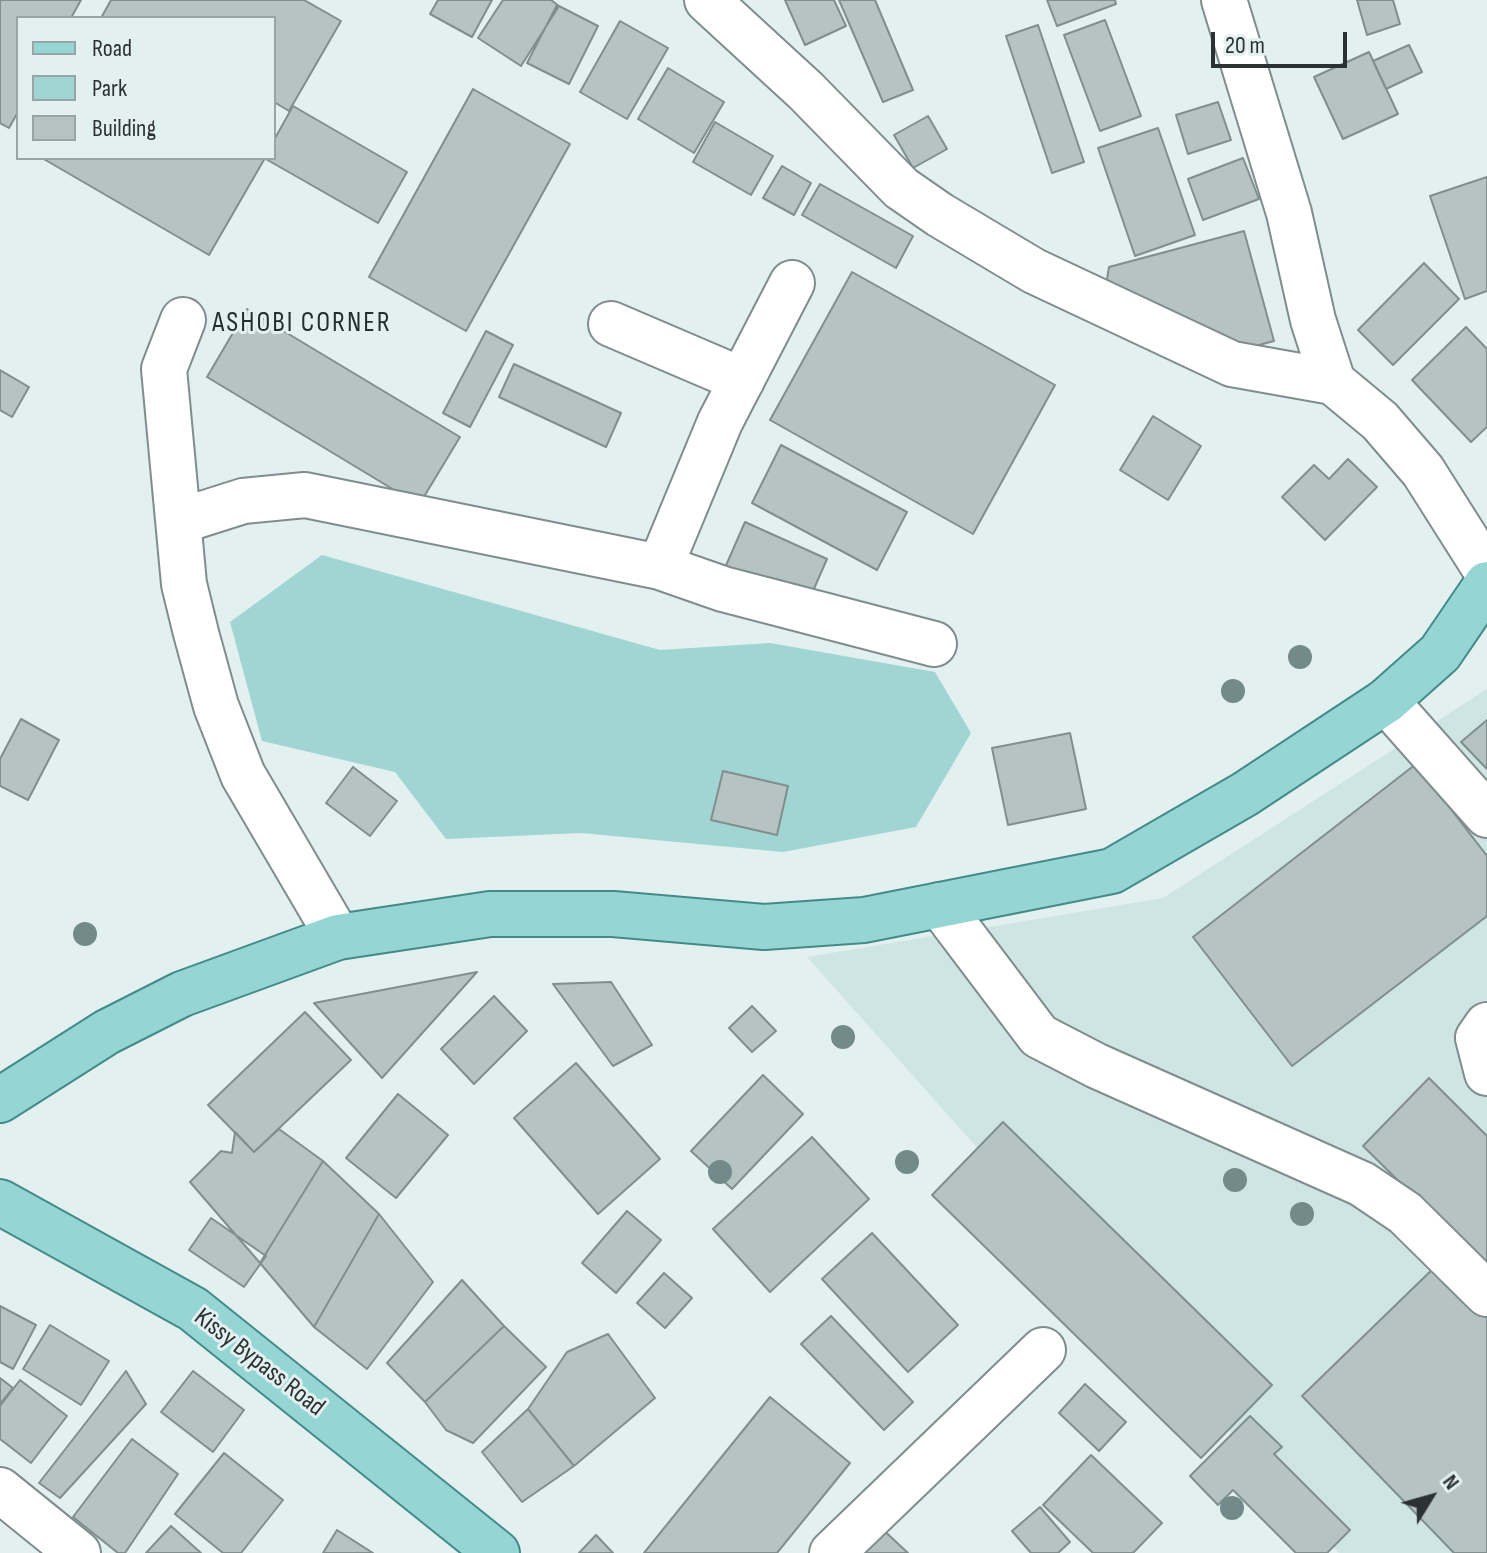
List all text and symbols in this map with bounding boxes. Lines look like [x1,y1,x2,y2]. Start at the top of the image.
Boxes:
legend [16,16,276,160]
scale bar [1215,16,1351,66]
text: 20 m [1225,31,1265,60]
text: Road [92,34,132,63]
text: Park [92,74,127,103]
text: Building [92,114,156,143]
district label: ASHOBI CORNER [212,307,392,341]
street label: Kissy Bypass Road [187,1302,331,1424]
north arrow [1391,1457,1471,1537]
text: N [1436,1469,1465,1495]

